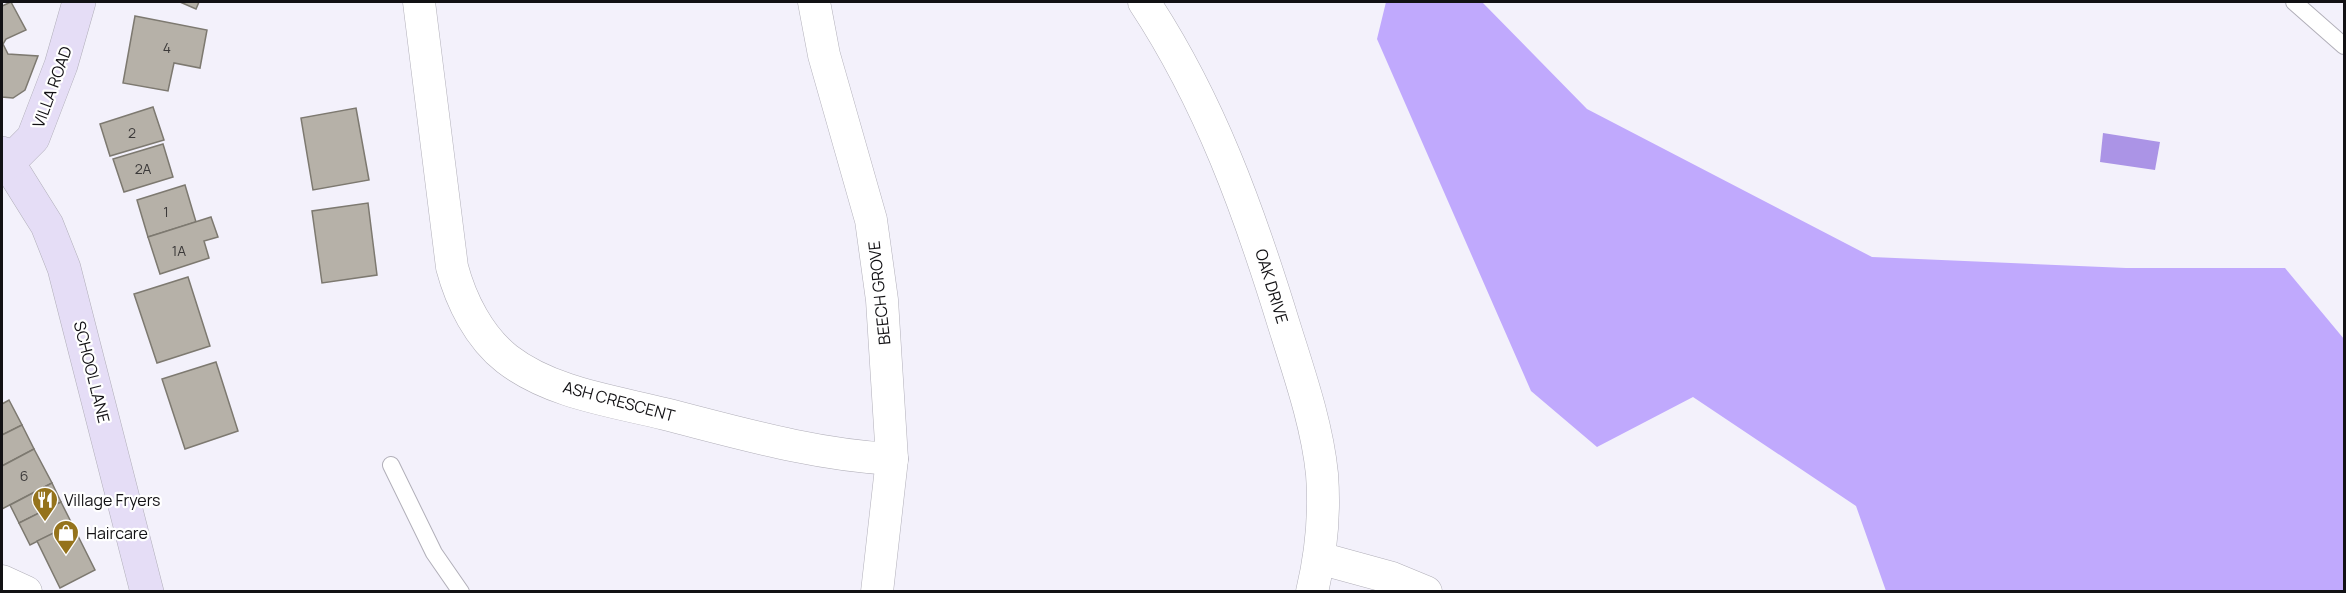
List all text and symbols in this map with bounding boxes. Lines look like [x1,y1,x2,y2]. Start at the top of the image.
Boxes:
house number: 4 [163,38,171,57]
street label: VILLA ROAD [27,43,77,131]
house number: 2 [128,123,136,142]
house number: 2A [135,159,151,178]
house number: 1 [163,202,169,221]
street label: BEECH GROVE [863,240,895,346]
house number: 1A [172,241,186,260]
street label: OAK DRIVE [1250,246,1294,326]
street label: SCHOOL LANE [69,319,115,425]
street label: ASH CRESCENT [561,375,678,427]
house number: 6 [20,466,28,485]
restaurant icon: Village Fryers [30,485,60,523]
place label: Village Fryers [64,489,161,511]
shop icon: Haircare [51,518,81,556]
place label: Haircare [86,522,148,544]

